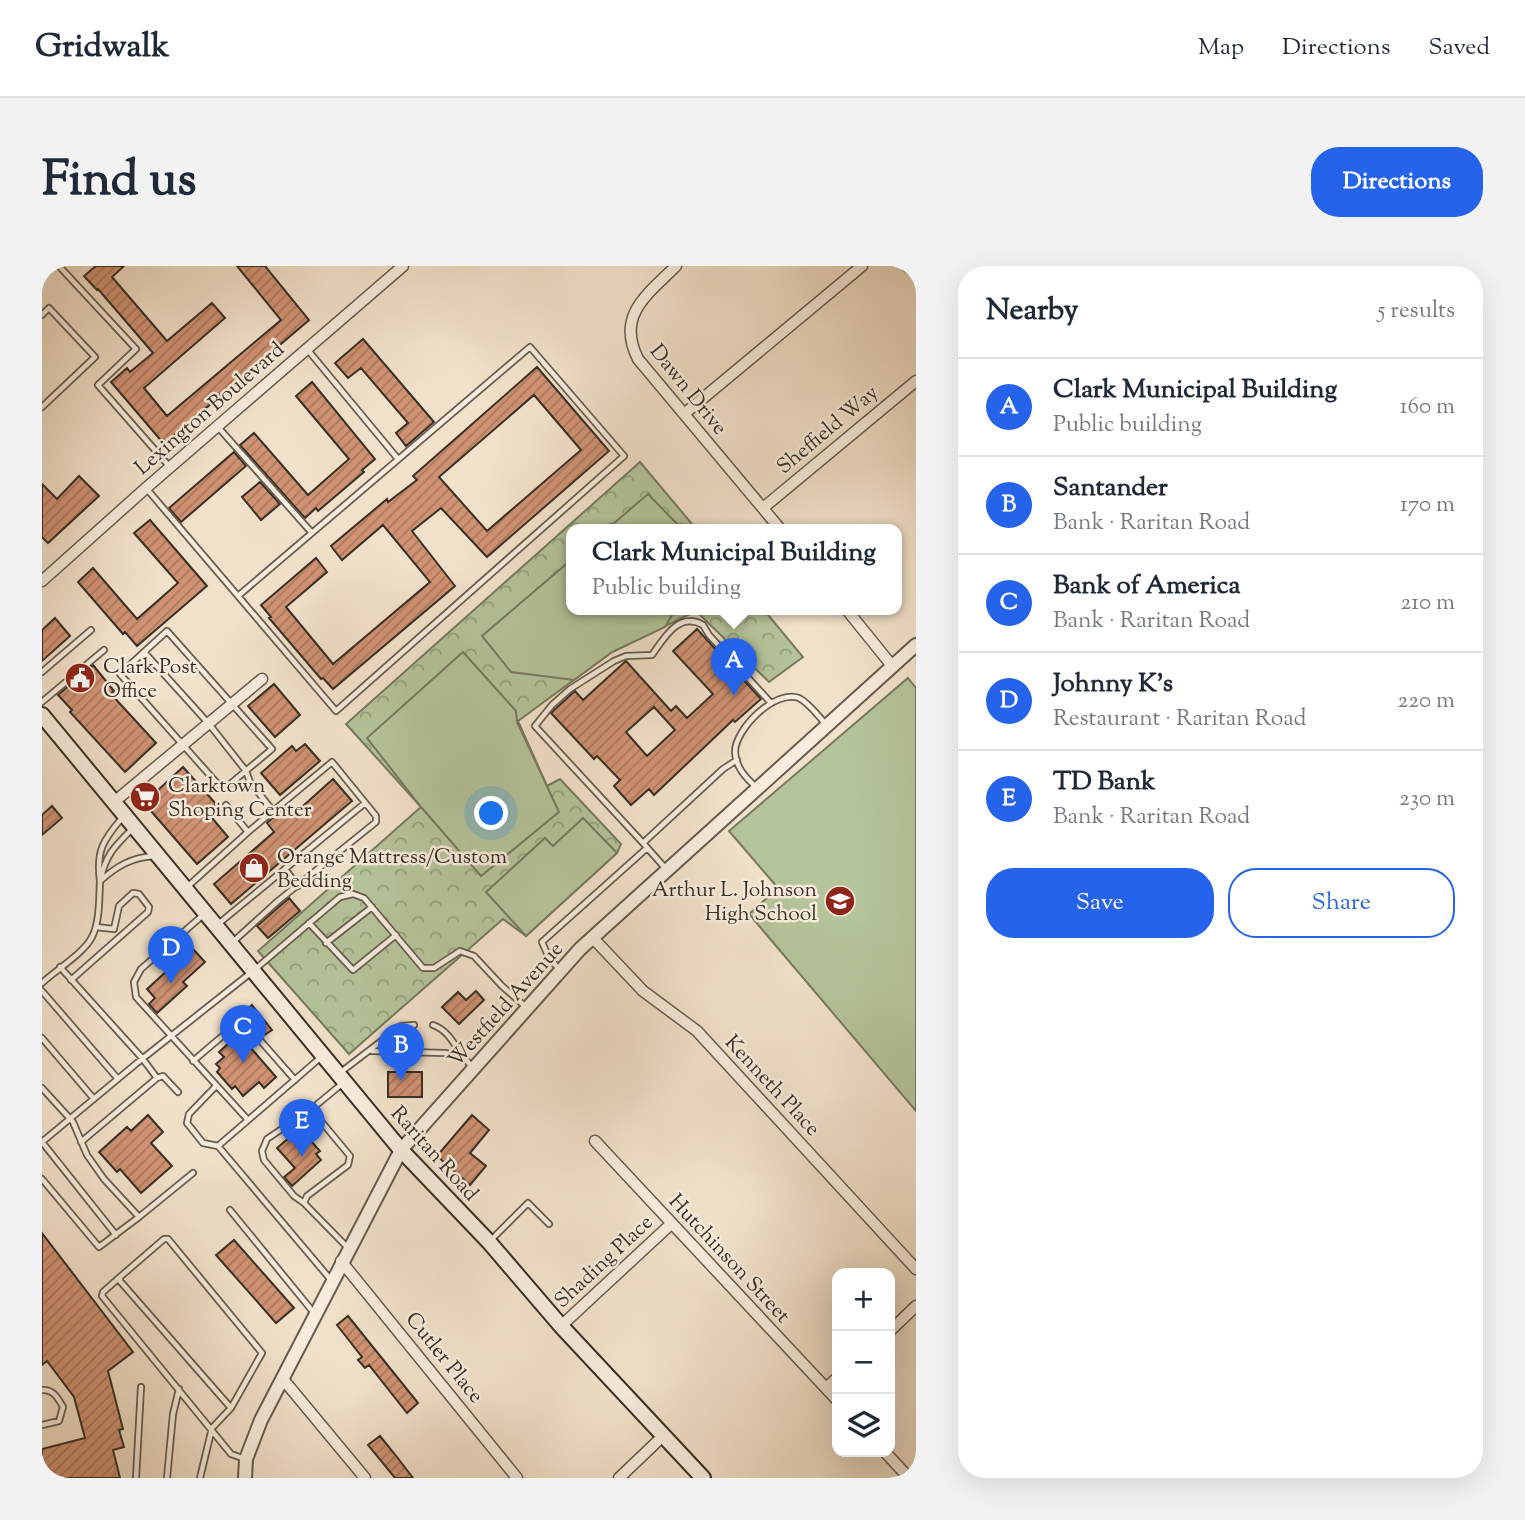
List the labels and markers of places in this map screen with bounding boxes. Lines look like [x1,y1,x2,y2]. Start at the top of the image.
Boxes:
pin: A [711,638,757,696]
place label: Clark Post Office [103,653,197,707]
public building icon: Clark Post Office [63,661,97,695]
place label: Clarktown Shoping Center [168,772,312,826]
supermarket icon: Clarktown Shoping Center [128,780,162,814]
place label: Orange Mattress/Custom Bedding [277,843,507,897]
shop icon: Orange Mattress/Custom Bedding [237,851,271,885]
place label: Arthur L. Johnson High School [652,876,817,930]
school or university icon: Arthur L. Johnson High School [823,884,857,918]
pin: D [148,926,194,984]
pin: C [220,1005,266,1063]
pin: B [378,1023,424,1081]
pin: E [279,1099,325,1157]

